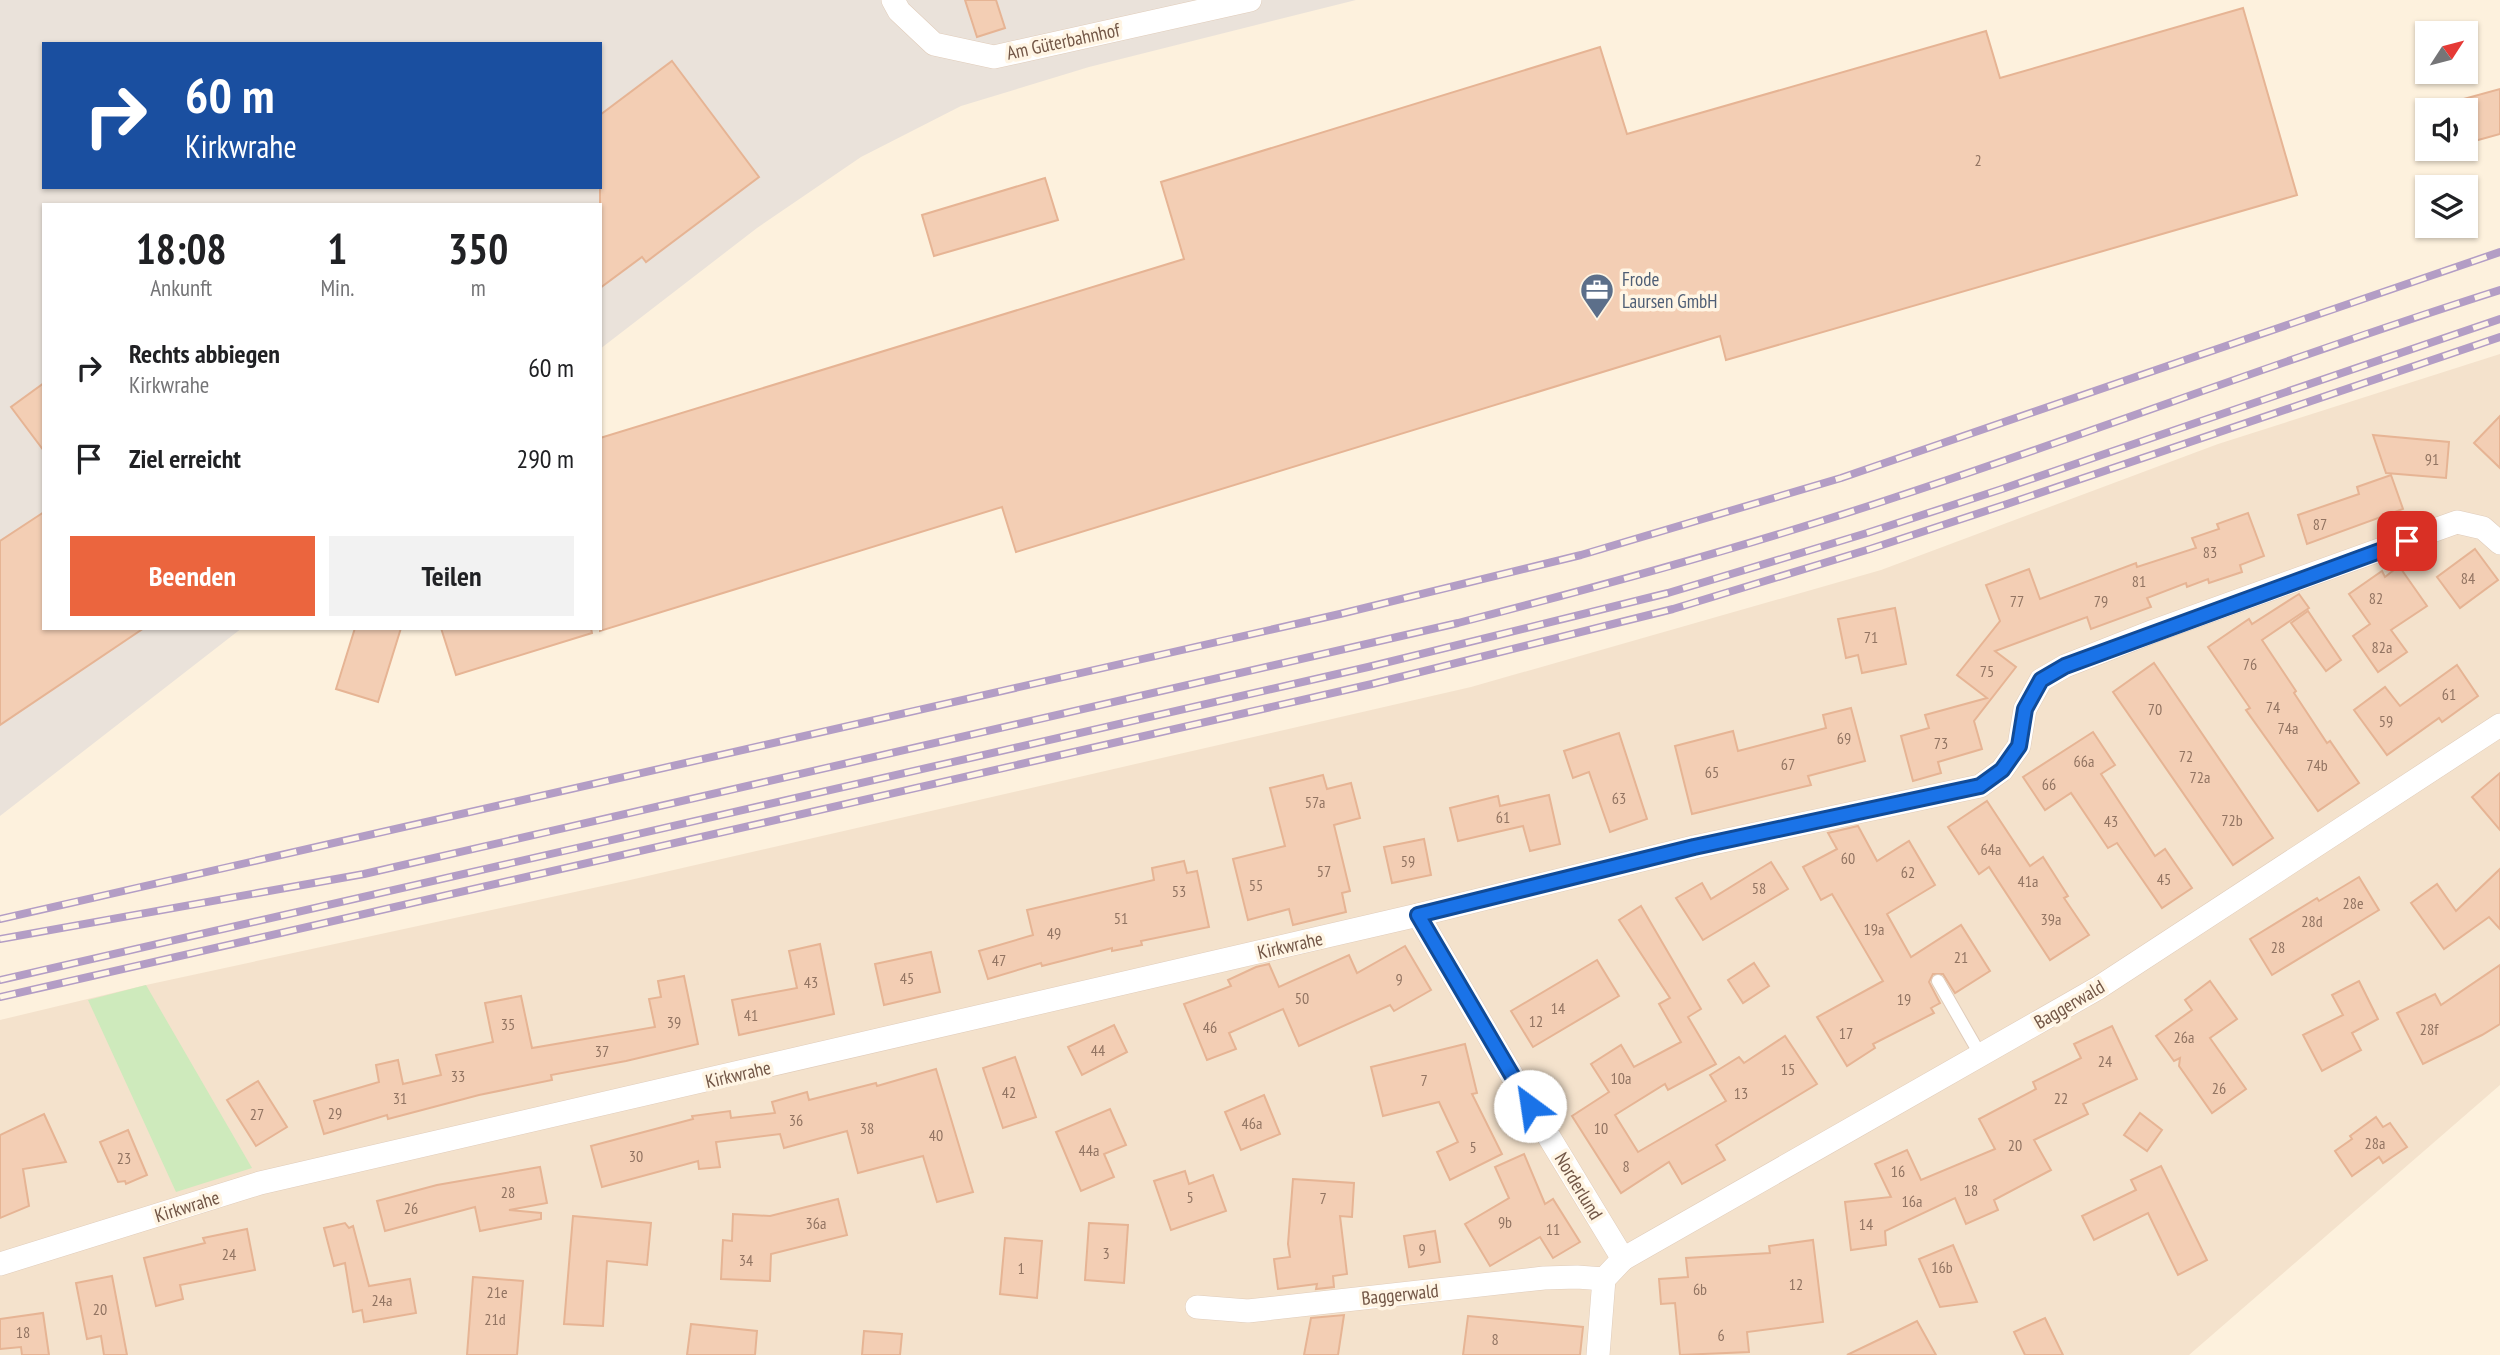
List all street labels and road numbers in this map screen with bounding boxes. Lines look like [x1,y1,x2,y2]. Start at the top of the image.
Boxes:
street label: Am Güterbahnhof [1004,17,1123,65]
street label: Kirkwrahe [1255,926,1325,964]
street label: Baggerwald [2029,974,2109,1034]
street label: Kirkwrahe [703,1055,773,1093]
street label: Norderlund [1550,1148,1608,1224]
street label: Kirkwrahe [152,1185,222,1227]
street label: Baggerwald [1360,1278,1440,1310]

